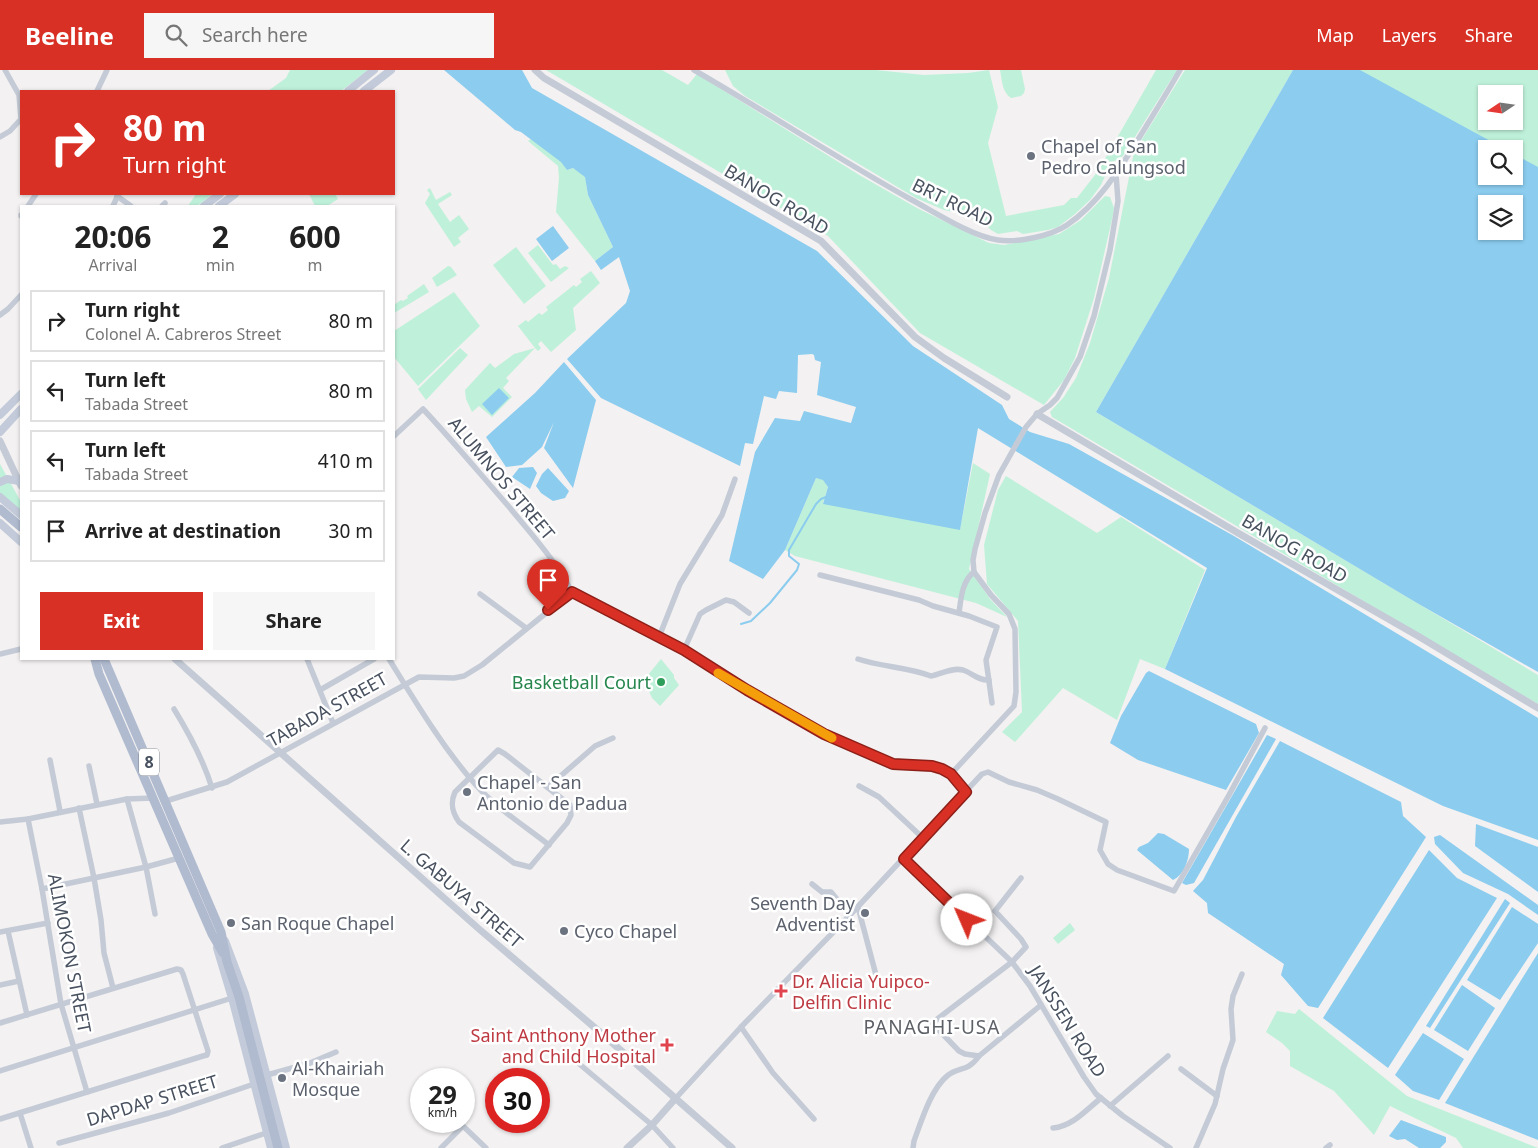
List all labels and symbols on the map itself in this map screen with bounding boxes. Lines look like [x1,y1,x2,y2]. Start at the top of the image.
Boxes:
north arrow [1478,85,1522,130]
place label: Chapel of San Pedro Calungsod [1041,134,1186,179]
marker: Chapel of San Pedro Calungsod [1025,150,1037,162]
street label: BANOG ROAD [720,158,834,240]
street label: BRT ROAD [909,172,997,232]
street label: ALUMNOS STREET [443,411,561,545]
street label: BANOG ROAD [1238,508,1352,588]
pin [527,559,569,610]
street label: TABADA STREET [263,666,391,752]
place label: Basketball Court [512,670,652,694]
marker: Basketball Court [655,676,667,688]
road number: 8 [139,749,159,776]
place label: Chapel - San Antonio de Padua [477,770,628,815]
marker: Chapel - San Antonio de Padua [461,786,473,798]
street label: L. GABUYA STREET [396,833,528,953]
street label: ALIMOKON STREET [43,871,97,1035]
place label: Seventh Day Adventist [750,891,856,936]
position arrow [940,893,992,945]
marker: Seventh Day Adventist [859,907,871,919]
place label: San Roque Chapel [241,911,394,935]
marker: San Roque Chapel [225,917,237,929]
place label: Cyco Chapel [574,919,677,943]
marker: Cyco Chapel [558,925,570,937]
street label: JANSSEN ROAD [1023,959,1112,1082]
place label: Dr. Alicia Yuipco- Delfin Clinic [792,969,930,1014]
marker: Dr. Alicia Yuipco- Delfin Clinic [774,984,788,998]
district label: PANAGHI-USA [864,1014,1000,1040]
place label: Saint Anthony Mother and Child Hospital [471,1023,657,1068]
marker: Saint Anthony Mother and Child Hospital [660,1038,674,1052]
place label: Al-Khairiah Mosque [292,1056,384,1101]
speed limit sign: 30 [485,1068,550,1133]
street label: DAPDAP STREET [83,1069,221,1131]
marker: Al-Khairiah Mosque [276,1072,288,1084]

